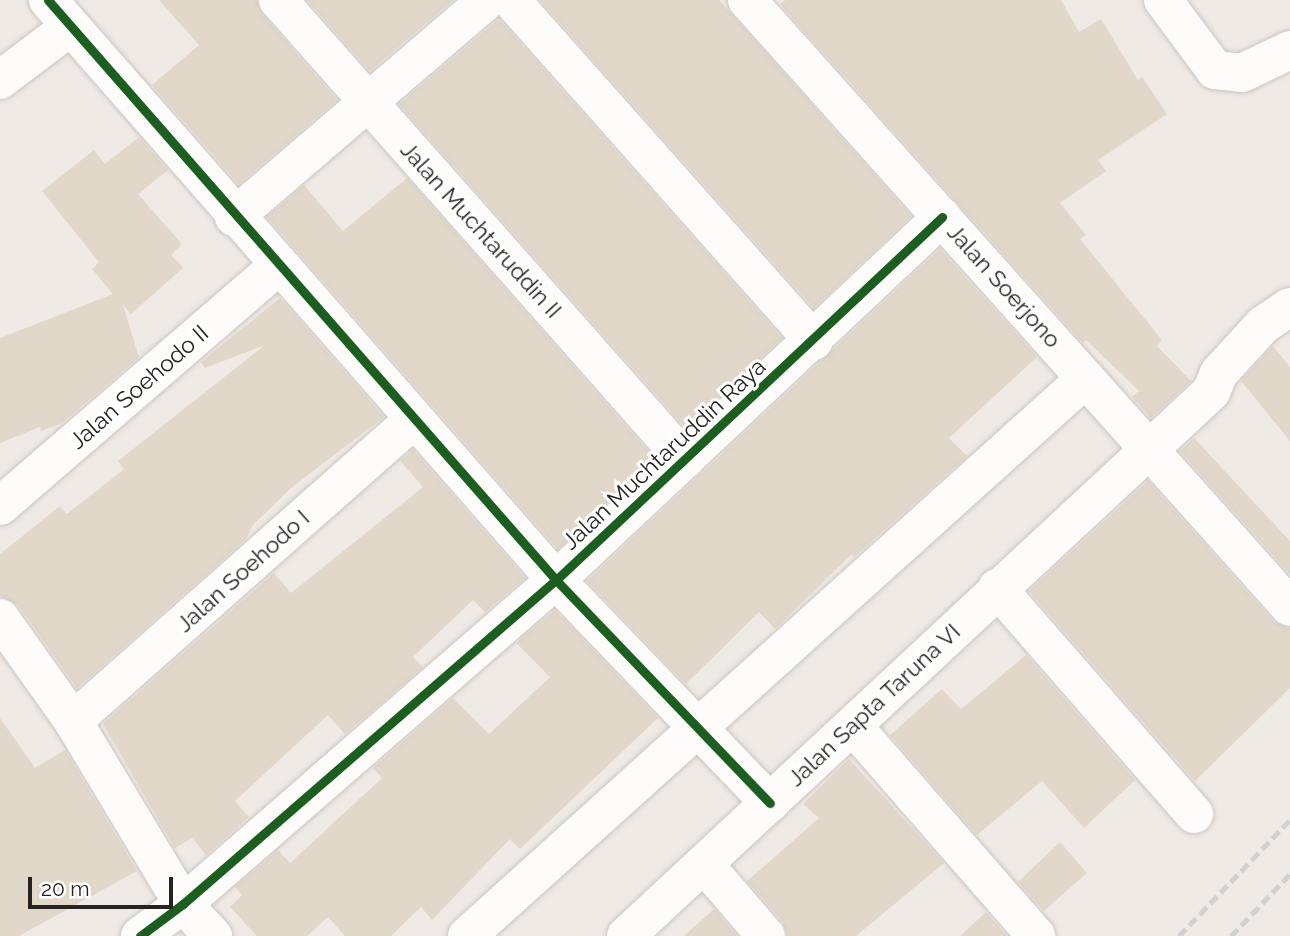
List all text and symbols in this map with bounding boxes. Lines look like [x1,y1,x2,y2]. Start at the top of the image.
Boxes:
street label: Jalan Muchtaruddin II [395,136,567,324]
street label: Jalan Soerjono [941,219,1067,353]
street label: Jalan Soehodo II [64,319,214,455]
street label: Jalan Muchtaruddin Raya [557,353,771,555]
street label: Jalan Soehodo I [171,504,315,638]
street label: Jalan Sapta Taruna VI [782,617,966,793]
scale bar [32,862,177,906]
text: 20 m [41,876,89,901]

